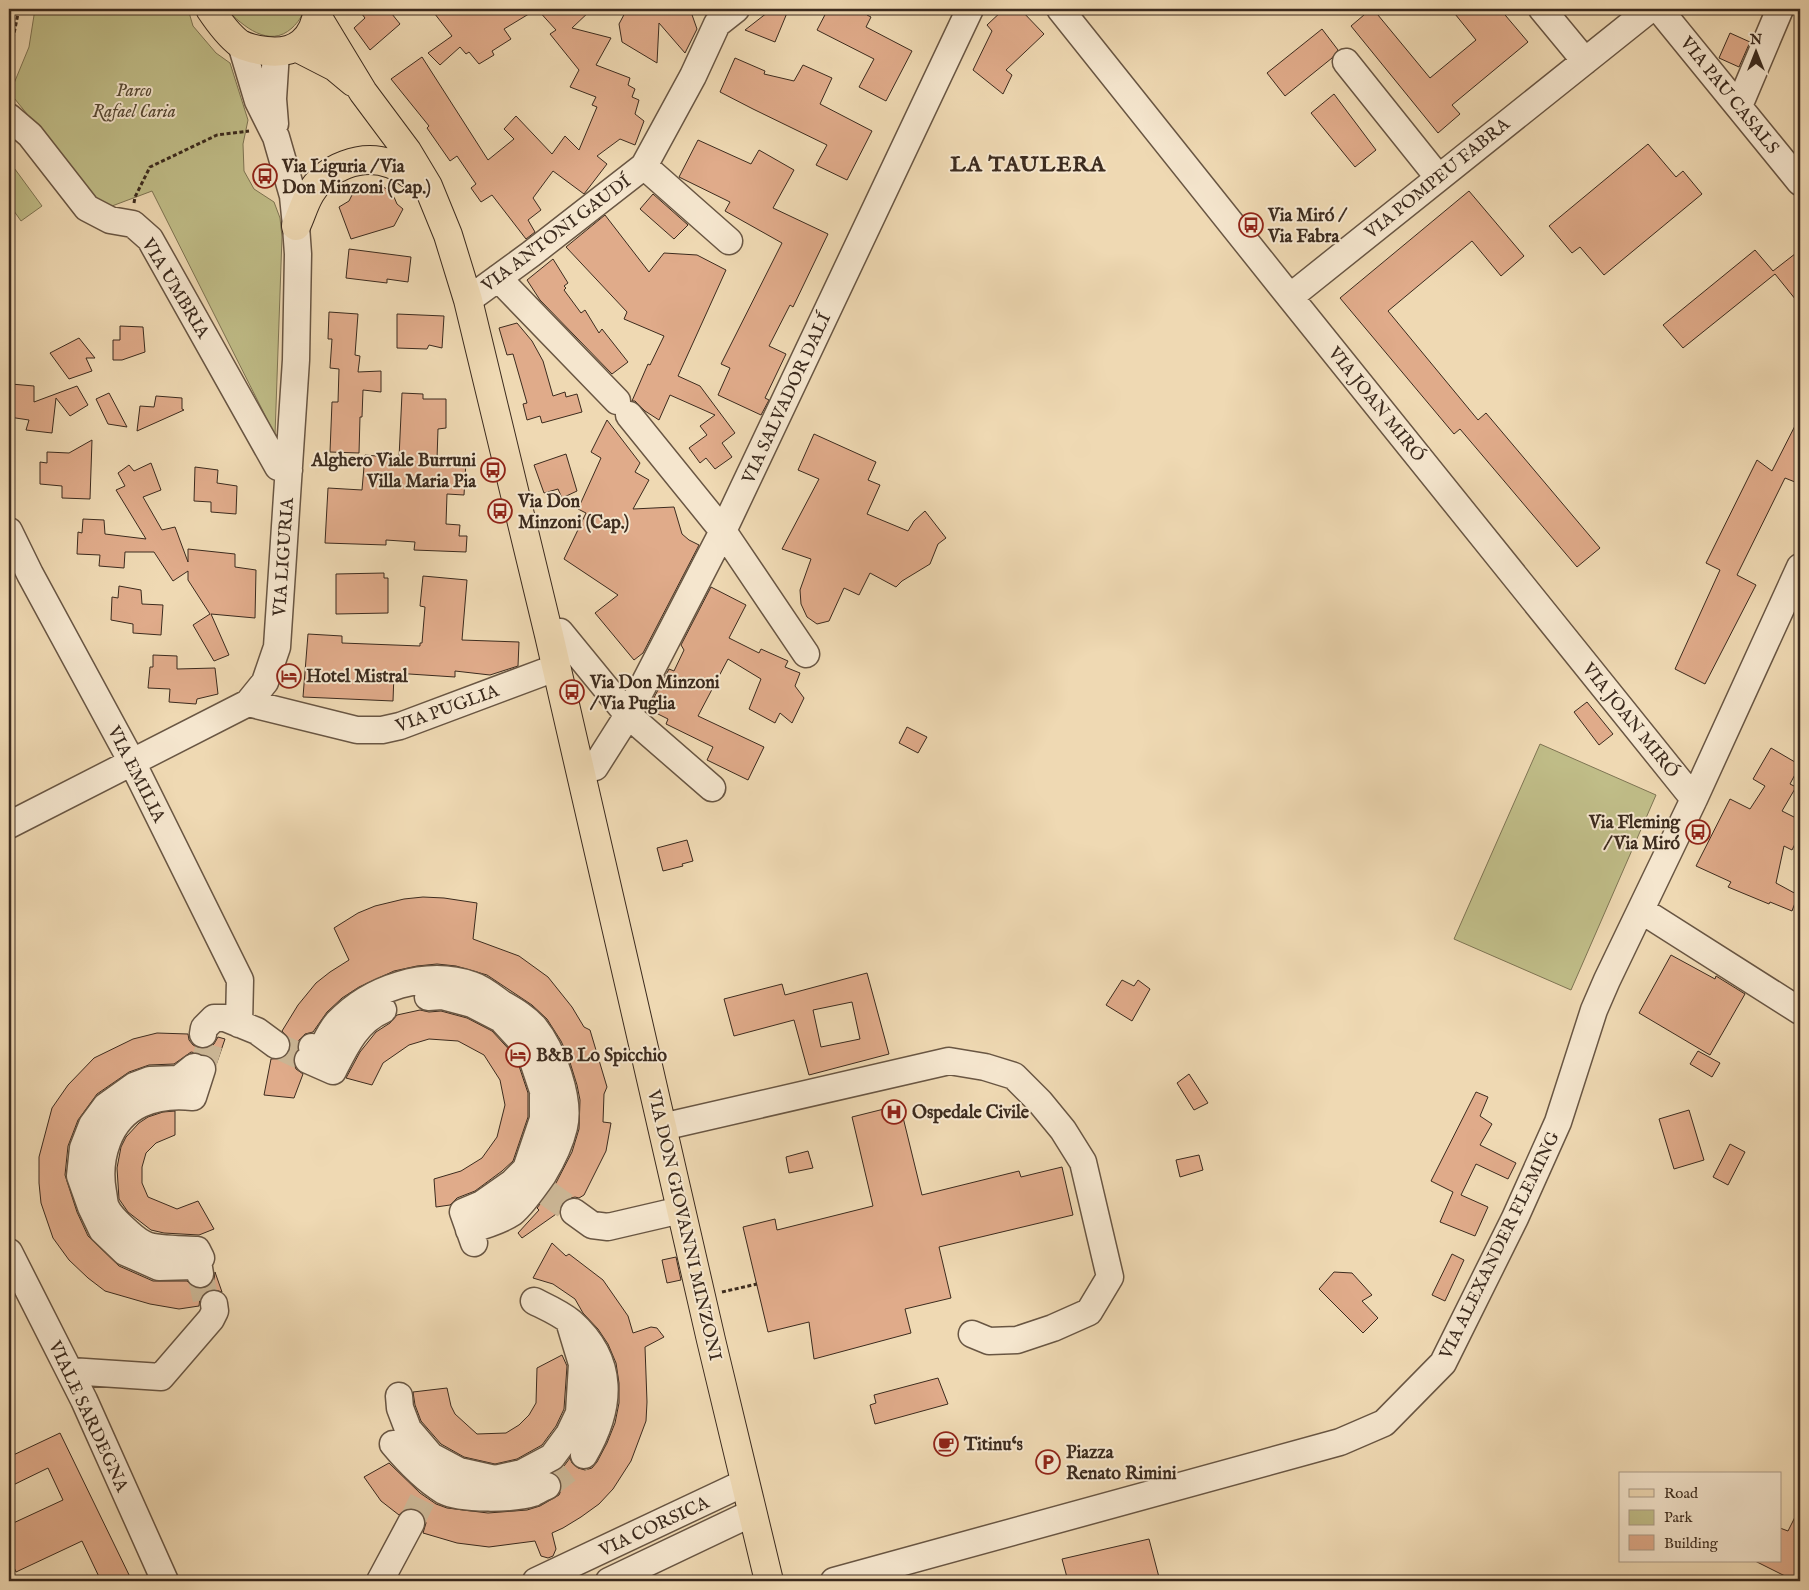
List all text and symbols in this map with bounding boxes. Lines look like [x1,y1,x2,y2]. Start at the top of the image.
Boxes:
north arrow [1732,28,1782,78]
text: N [1749,31,1762,49]
street label: VIA PAU CASALS [1674,32,1783,159]
park label: Parco Rafael Caria [92,80,176,124]
street label: VIA POMPEU FABRA [1360,113,1516,245]
district label: LA TAULERA [950,151,1106,179]
place label: Via Liguria / Via Don Minzoni (Cap.) [281,156,431,200]
bus stop icon: Via Liguria / Via Don Minzoni (Cap.) [252,163,278,189]
street label: VIA ANTONI GAUDÍ [476,168,637,299]
place label: Via Miró / Via Fabra [1267,205,1348,249]
bus stop icon: Via Miró / Via Fabra [1238,212,1264,238]
street label: VIA UMBRIA [135,234,214,344]
street label: VIA SALVADOR DALÍ [735,308,838,489]
street label: VIA JOAN MIRÓ [1322,341,1431,467]
place label: Alghero Viale Burruni Villa Maria Pia [311,450,477,494]
bus stop icon: Alghero Viale Burruni Villa Maria Pia [480,457,506,483]
place label: Via Don Minzoni (Cap.) [517,491,629,535]
street label: VIA LIGURIA [269,496,300,618]
bus stop icon: Via Don Minzoni (Cap.) [487,498,513,524]
street label: VIA JOAN MIRÓ [1576,657,1685,783]
hotel icon: Hotel Mistral [276,663,302,689]
place label: Hotel Mistral [306,666,409,689]
place label: Via Don Minzoni / Via Puglia [589,672,720,716]
bus stop icon: Via Don Minzoni / Via Puglia [559,679,585,705]
street label: VIA PUGLIA [392,680,503,739]
street label: VIA EMILIA [101,722,170,828]
place label: Via Fleming / Via Miró [1588,812,1681,856]
bus stop icon: Via Fleming / Via Miró [1685,819,1711,845]
hotel icon: B&B Lo Spicchio [505,1042,531,1068]
place label: B&B Lo Spicchio [536,1045,667,1068]
street label: VIA DON GIOVANNI MINZONI [641,1087,726,1363]
hospital icon: Ospedale Civile [881,1099,907,1125]
place label: Ospedale Civile [912,1102,1030,1125]
street label: VIA ALEXANDER FLEMING [1435,1127,1566,1364]
street label: VIALE SARDEGNA [42,1336,133,1497]
cafe icon: Titinu‘s [933,1431,959,1457]
place label: Titinu‘s [963,1434,1024,1457]
place label: Piazza Renato Rimini [1066,1442,1177,1486]
parking icon: Piazza Renato Rimini [1035,1449,1061,1475]
legend [1619,1472,1782,1562]
text: Road [1664,1484,1699,1503]
street label: VIA CORSICA [595,1492,714,1563]
text: Park [1664,1508,1694,1527]
text: Building [1664,1534,1719,1553]

